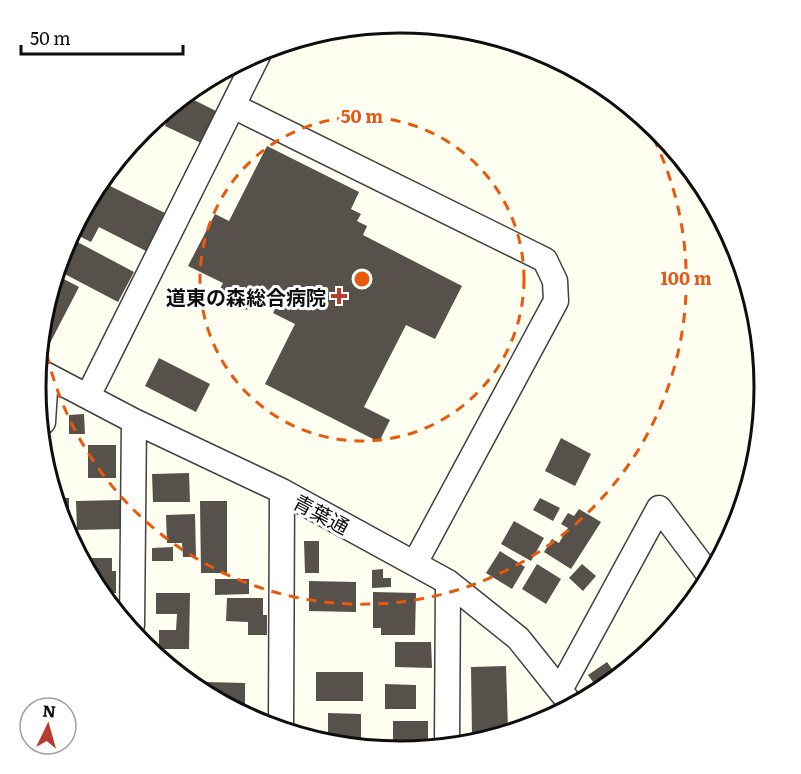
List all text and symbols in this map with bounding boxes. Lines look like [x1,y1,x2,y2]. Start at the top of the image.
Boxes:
scale bar [21,18,183,56]
text: 50 m [30,24,71,51]
text: 50 m [341,102,383,129]
text: 100 m [660,264,712,291]
centre of rings [352,269,372,289]
place label: 道東の森総合病院 [166,281,326,311]
marker: 道東の森総合病院 [330,287,348,305]
street label: 青葉通 [288,486,356,540]
north arrow [18,696,78,756]
text: N [42,698,57,723]

